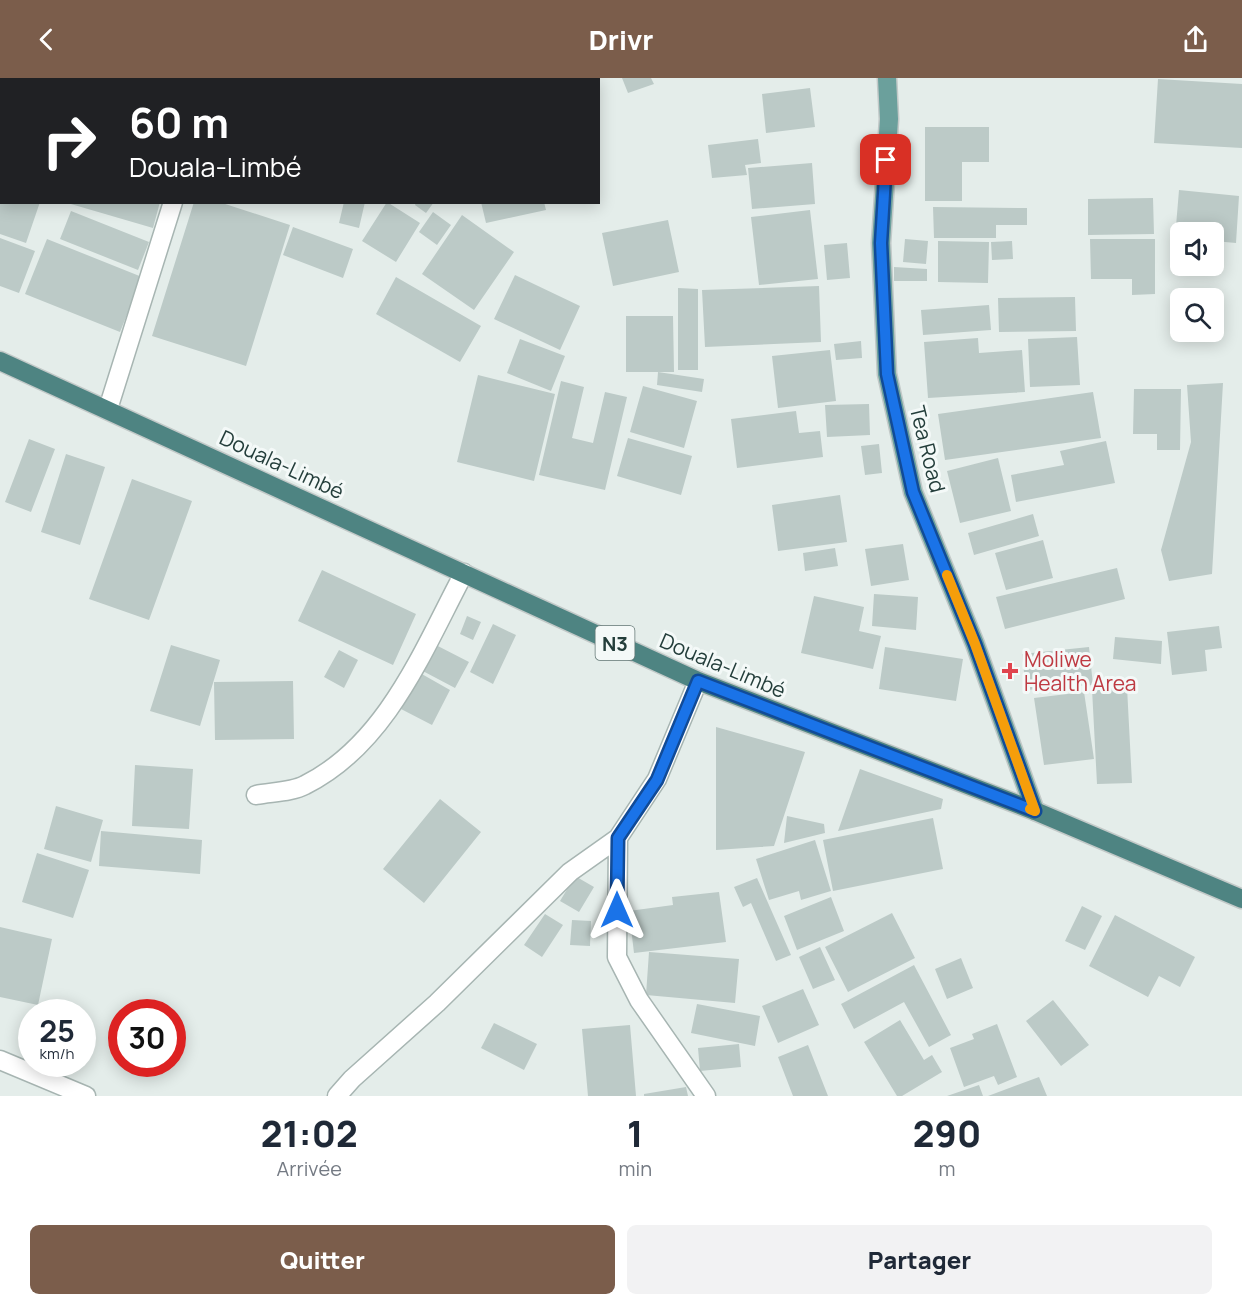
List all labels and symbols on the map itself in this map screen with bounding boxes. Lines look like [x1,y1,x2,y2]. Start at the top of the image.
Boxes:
pin [860,134,911,185]
street label: Tea Road [904,403,952,495]
street label: Douala-Limbé [215,423,349,505]
road number: N3 [596,626,634,660]
street label: Douala-Limbé [656,626,790,704]
place label: Moliwe Health Area [1024,645,1137,697]
marker: Moliwe Health Area [1001,662,1019,680]
position arrow [585,878,649,942]
speed limit sign: 30 [108,999,186,1077]

